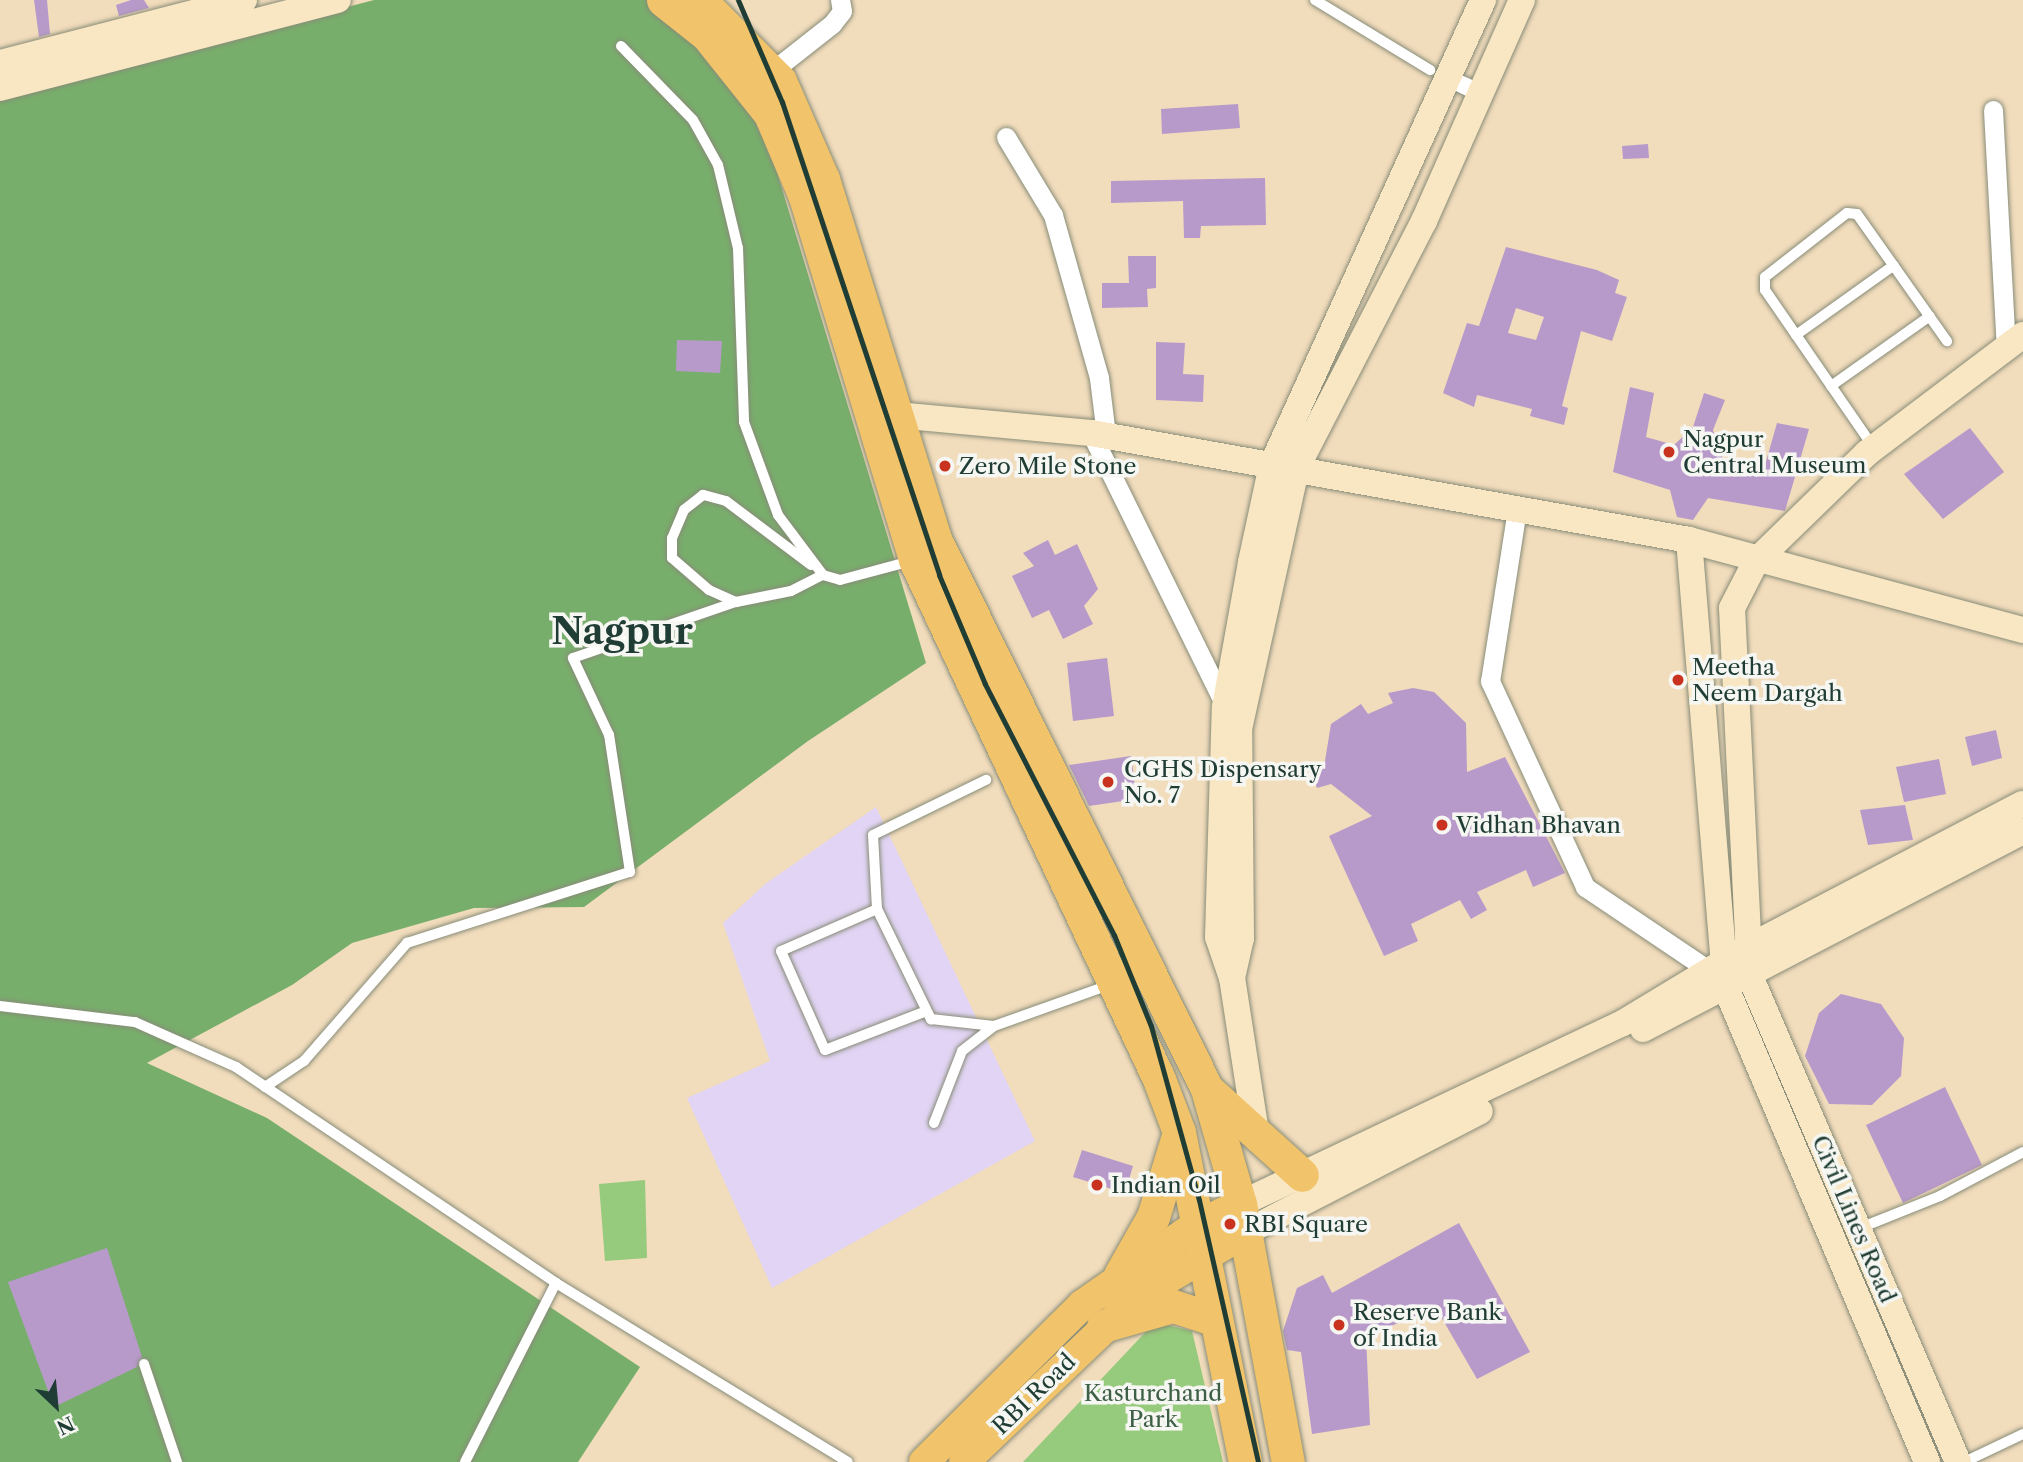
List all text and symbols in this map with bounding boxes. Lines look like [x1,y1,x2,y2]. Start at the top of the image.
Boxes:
place label: Nagpur Central Museum [1683,425,1866,479]
marker: Nagpur Central Museum [1661,444,1677,460]
place label: Zero Mile Stone [959,452,1136,480]
marker: Zero Mile Stone [937,458,953,474]
district label: Nagpur [551,609,693,653]
place label: Meetha Neem Dargah [1692,653,1843,707]
marker: Meetha Neem Dargah [1670,672,1686,688]
place label: CGHS Dispensary No. 7 [1124,755,1322,809]
marker: CGHS Dispensary No. 7 [1098,772,1118,792]
place label: Vidhan Bhavan [1456,811,1621,839]
marker: Vidhan Bhavan [1434,817,1450,833]
street label: Civil Lines Road [1806,1131,1902,1307]
place label: Indian Oil [1111,1171,1221,1199]
marker: Indian Oil [1089,1177,1105,1193]
place label: RBI Square [1244,1210,1368,1238]
marker: RBI Square [1222,1216,1238,1232]
place label: Reserve Bank of India [1353,1298,1502,1352]
marker: Reserve Bank of India [1331,1317,1347,1333]
street label: RBI Road [987,1348,1081,1440]
north arrow [21,1371,91,1441]
park label: Kasturchand Park [1084,1379,1222,1433]
text: N [53,1411,78,1439]

